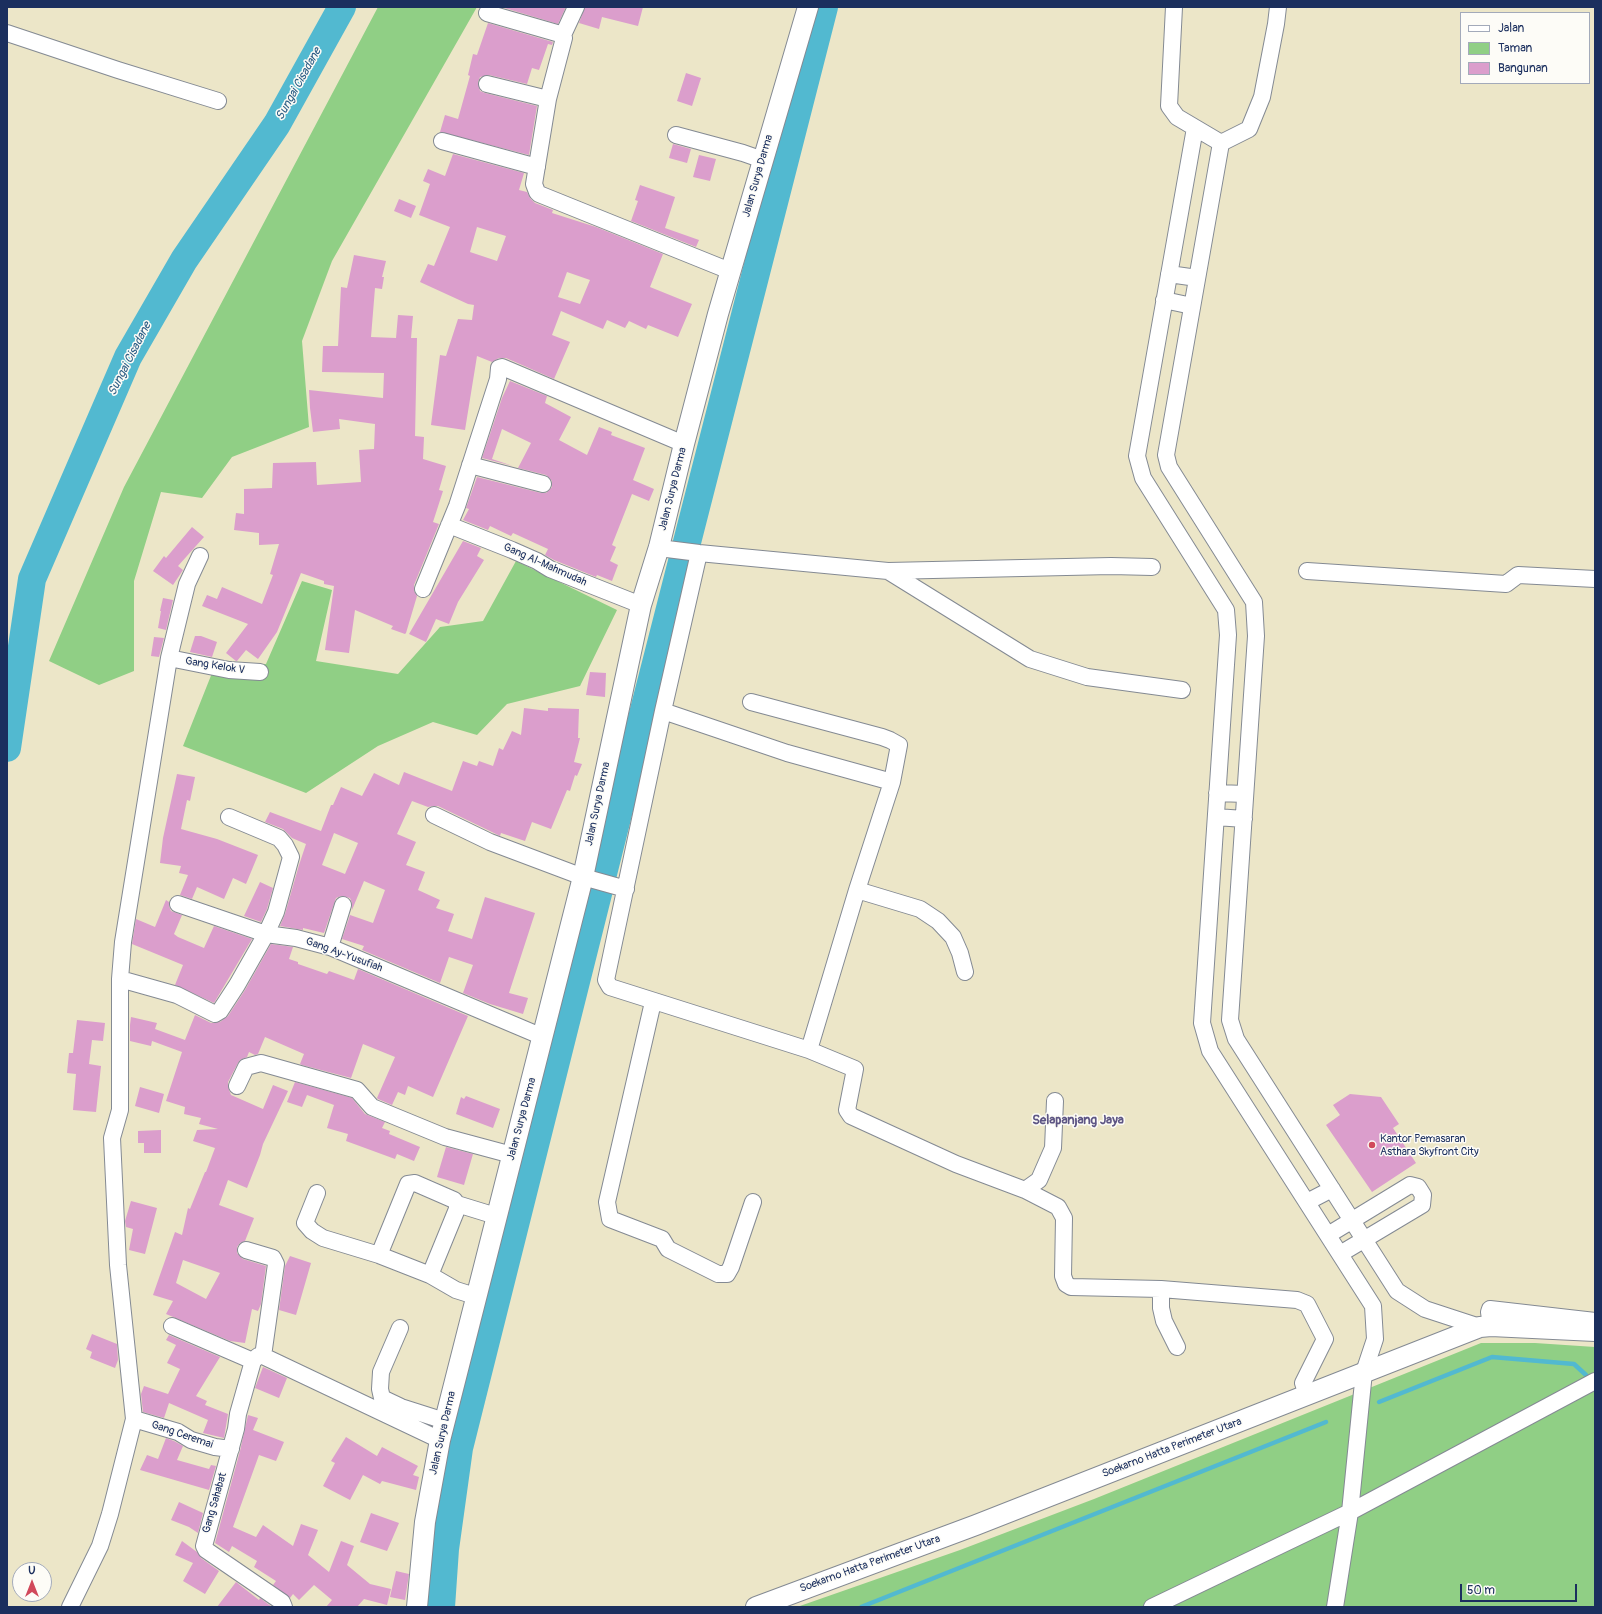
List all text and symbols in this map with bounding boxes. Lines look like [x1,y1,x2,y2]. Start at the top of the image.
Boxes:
legend [1460,12,1590,84]
text: Jalan [1498,21,1524,36]
text: Taman [1498,41,1532,56]
water label: Sungai Cisadane [273,45,325,123]
text: Bangunan [1498,61,1548,76]
street label: Jalan Surya Darma [740,133,776,219]
water label: Sungai Cisadane [105,320,155,398]
street label: Jalan Surya Darma [656,446,690,532]
street label: Gang Al-Mahmudah [501,541,589,589]
street label: Gang Kelok V [184,655,246,677]
street label: Jalan Surya Darma [583,761,613,847]
street label: Gang Ay-Yusufiah [304,935,384,975]
street label: Jalan Surya Darma [505,1076,539,1162]
district label: Selapanjang Jaya [1032,1113,1124,1129]
place label: Kantor Pemasaran Asthara Skyfront City [1380,1132,1479,1158]
marker: Kantor Pemasaran Asthara Skyfront City [1367,1140,1377,1150]
street label: Jalan Surya Darma [427,1390,459,1476]
street label: Soekarno Hatta Perimeter Utara [1100,1415,1244,1481]
street label: Gang Ceremai [149,1418,215,1452]
street label: Gang Sahabat [200,1471,230,1535]
street label: Soekarno Hatta Perimeter Utara [798,1532,942,1596]
north arrow [12,1562,52,1602]
text: U [28,1564,36,1577]
scale bar [1462,1576,1579,1602]
text: 50 m [1467,1583,1495,1598]

